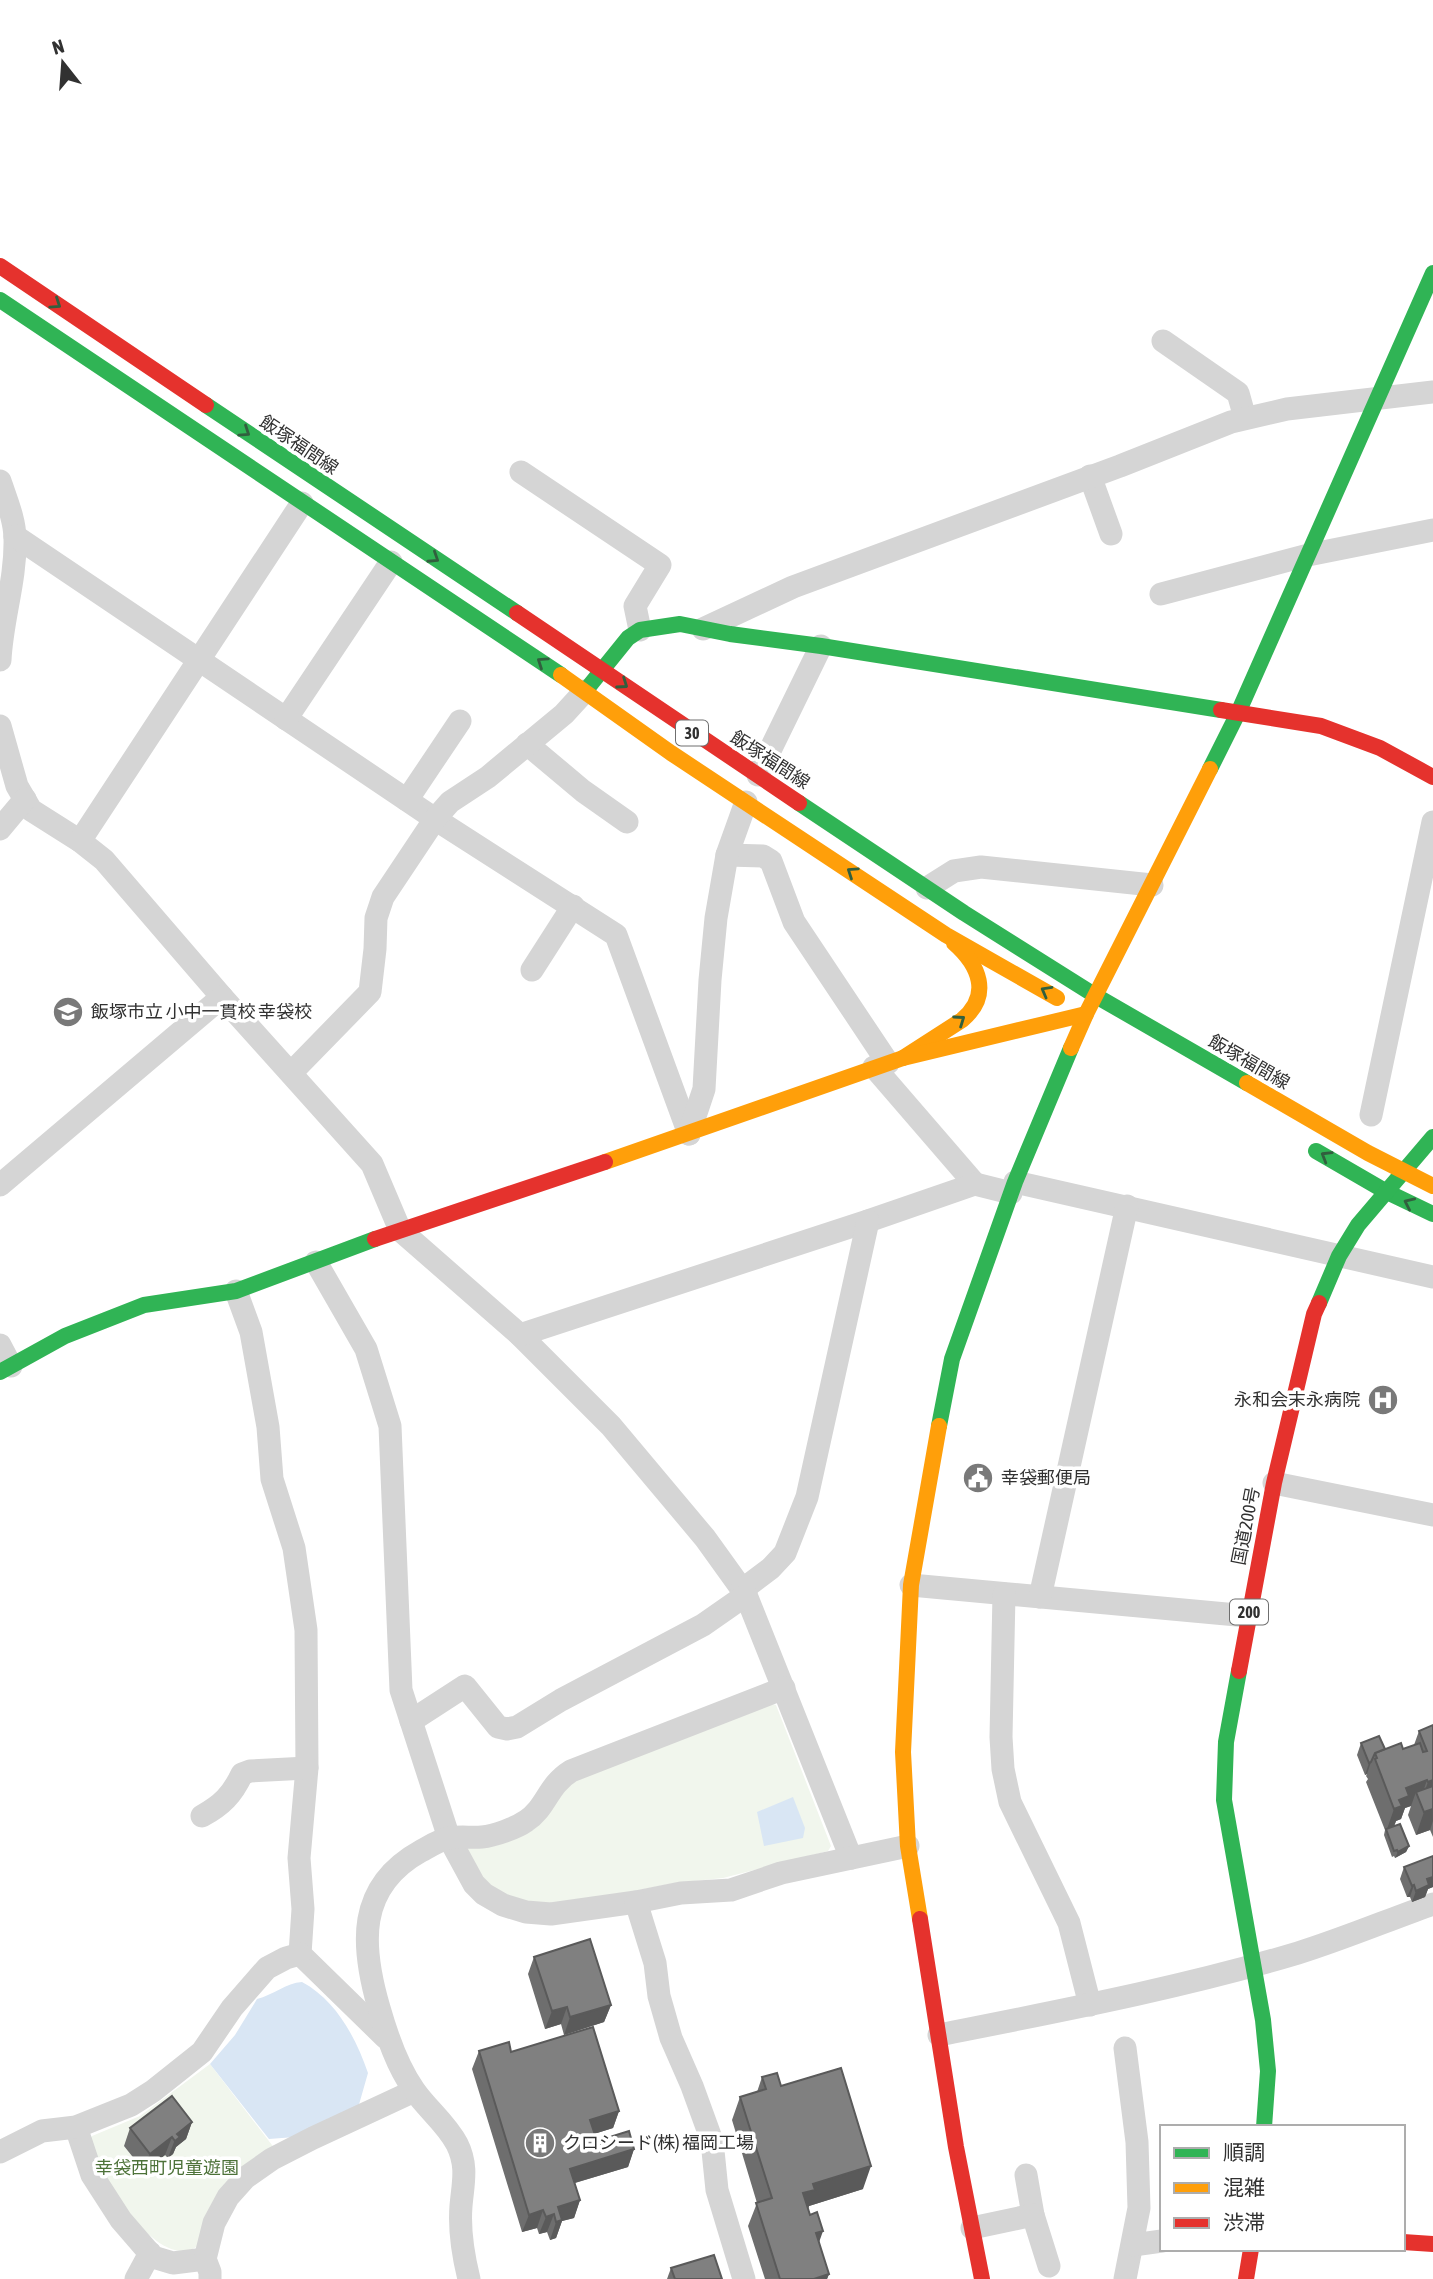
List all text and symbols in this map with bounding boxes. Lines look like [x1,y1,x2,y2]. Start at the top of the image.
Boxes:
north arrow [28,28,98,98]
text: N [49,35,67,59]
one-way arrow [48,296,61,308]
street label: 飯塚福間線 [256,411,342,478]
one-way arrow [237,424,250,436]
one-way arrow [426,550,439,563]
one-way arrow [536,658,549,671]
one-way arrow [615,676,628,688]
road number: 30 [676,720,708,746]
street label: 飯塚福間線 [727,726,814,793]
one-way arrow [847,868,860,880]
one-way arrow [1040,986,1053,999]
school or university icon: 飯塚市立 小中一貫校 幸袋校 [51,995,85,1029]
place label: 飯塚市立 小中一貫校 幸袋校 [91,1001,312,1022]
one-way arrow [952,1016,965,1028]
street label: 飯塚福間線 [1205,1030,1293,1093]
one-way arrow [1320,1152,1333,1165]
one-way arrow [1404,1197,1416,1211]
hospital icon: 永和会末永病院 [1366,1383,1400,1417]
place label: 永和会末永病院 [1234,1389,1360,1410]
public building icon: 幸袋郵便局 [961,1461,995,1495]
place label: 幸袋郵便局 [1001,1467,1091,1488]
street label: 国道200号 [1228,1485,1263,1567]
road number: 200 [1230,1600,1268,1624]
legend [1160,2125,1405,2251]
building icon: クロシード(株) 福岡工場 [523,2126,557,2160]
place label: クロシード(株) 福岡工場 [563,2132,754,2153]
text: 順調 [1223,2140,1265,2164]
park label: 幸袋西町児童遊園 [95,2157,239,2178]
text: 混雑 [1223,2175,1265,2199]
text: 渋滞 [1223,2210,1265,2234]

